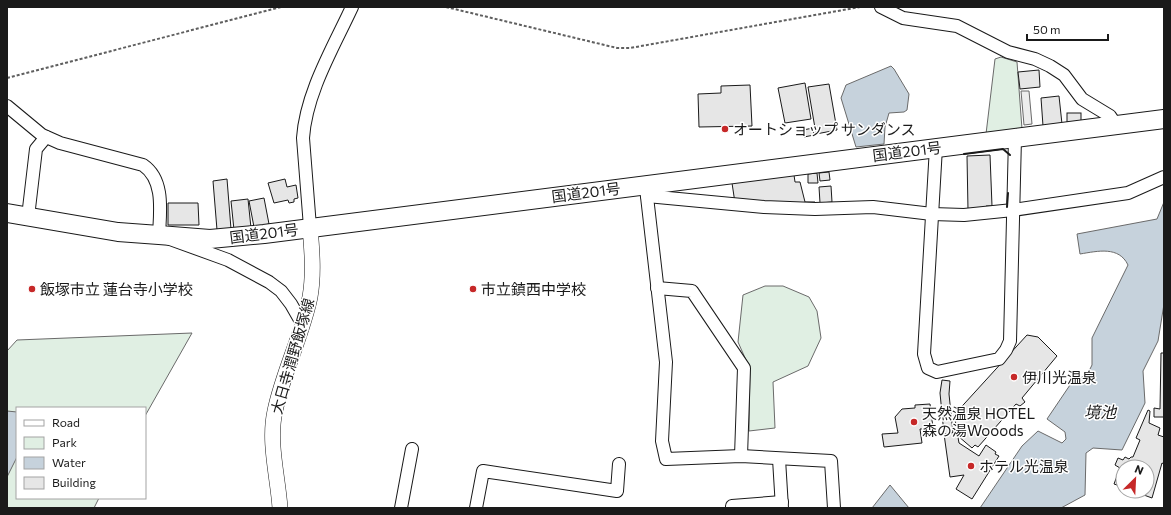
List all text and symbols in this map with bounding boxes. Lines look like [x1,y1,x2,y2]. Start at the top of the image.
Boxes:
scale bar [1027,16,1108,42]
text: 50 m [1033,22,1061,36]
place label: オートショップ サンダンス [733,120,916,138]
marker: オートショップ サンダンス [720,124,730,134]
street label: 国道201号 [871,138,943,164]
street label: 国道201号 [550,179,622,205]
street label: 国道201号 [228,220,300,246]
place label: 飯塚市立 蓮台寺小学校 [40,280,193,298]
place label: 市立鎮西中学校 [481,280,586,298]
marker: 飯塚市立 蓮台寺小学校 [27,284,37,294]
marker: 市立鎮西中学校 [468,284,478,294]
street label: 大日寺潤野飯塚線 [267,296,317,416]
place label: 伊川光温泉 [1022,368,1097,386]
marker: 伊川光温泉 [1009,372,1019,382]
water label: 境池 [1084,402,1118,421]
place label: 天然温泉 HOTEL 森の湯Wooods [922,404,1035,439]
legend [16,407,146,499]
text: Road [52,415,80,429]
marker: 天然温泉 HOTEL 森の湯Wooods [909,417,919,427]
text: Park [52,435,78,449]
text: Water [52,455,86,469]
place label: ホテル光温泉 [979,457,1069,475]
north arrow [1115,459,1155,499]
marker: ホテル光温泉 [966,461,976,471]
text: N [1133,462,1146,477]
text: Building [52,475,96,489]

